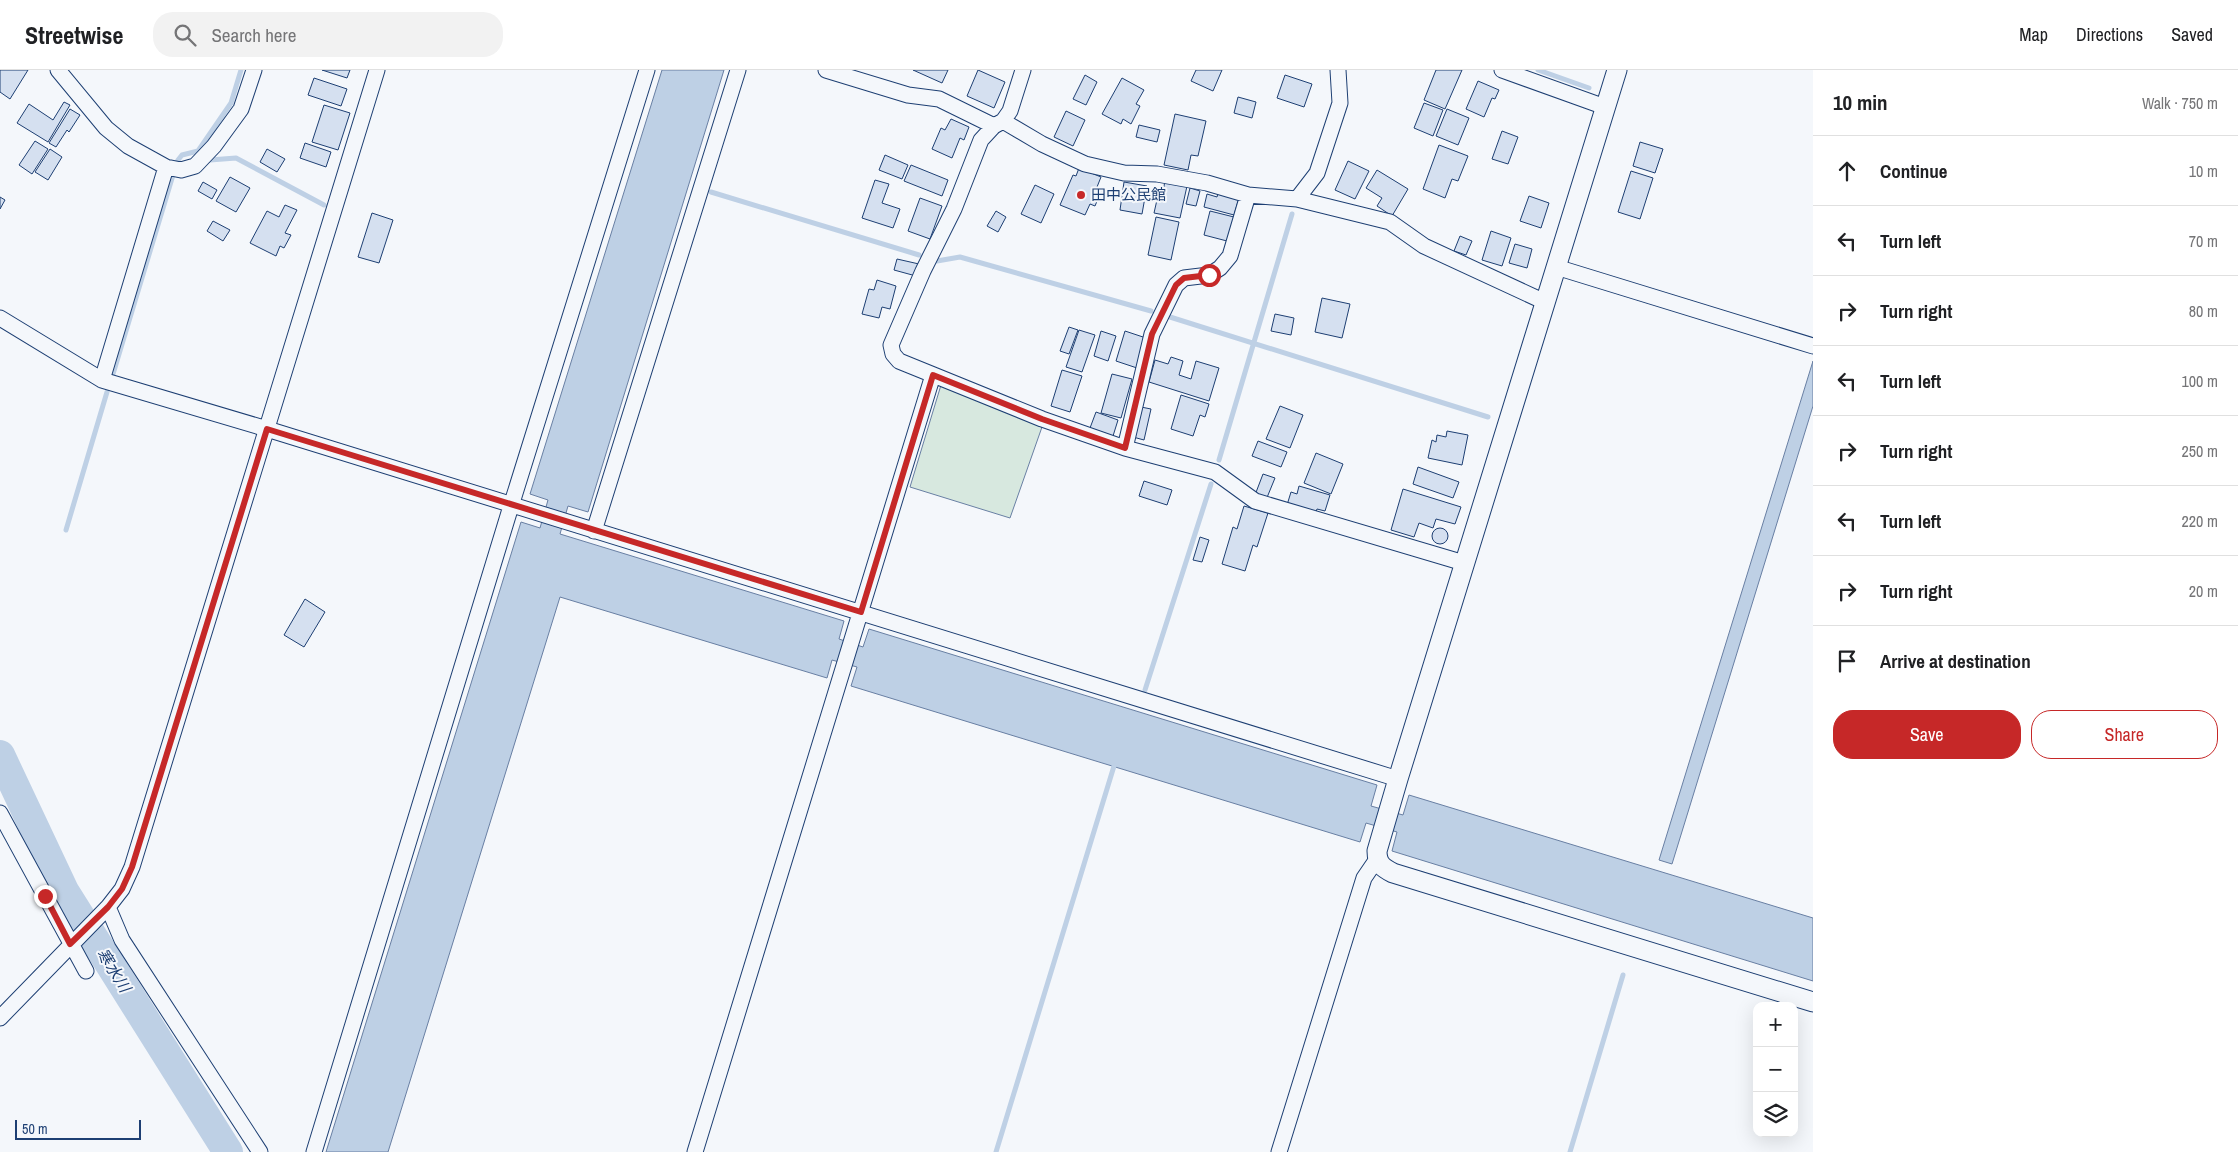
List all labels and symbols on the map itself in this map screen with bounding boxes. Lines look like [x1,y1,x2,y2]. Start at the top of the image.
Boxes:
place label: 田中公民館 [1091,184,1166,205]
marker: 田中公民館 [1075,189,1087,201]
route start [1198,264,1221,287]
route end [34,885,57,908]
water label: 寒水川 [92,944,137,998]
scale bar [15,1117,141,1140]

